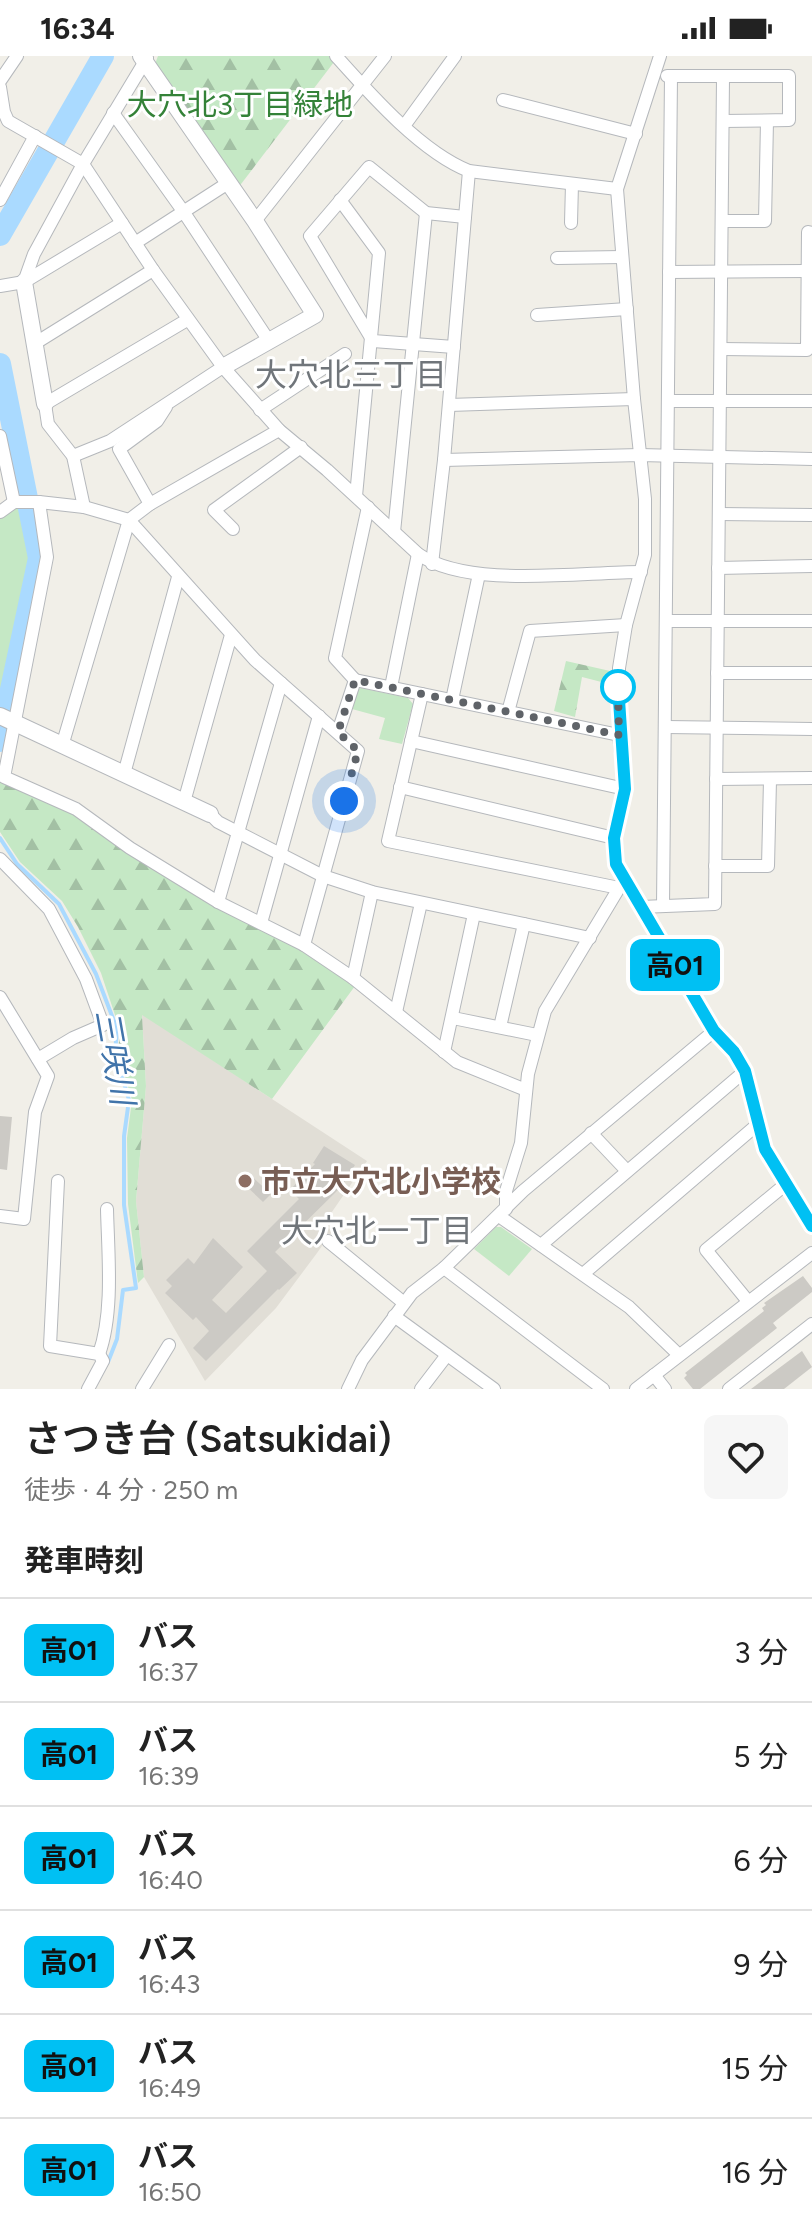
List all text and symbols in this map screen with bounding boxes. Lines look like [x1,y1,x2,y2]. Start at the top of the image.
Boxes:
text: 16:34 [40,10,115,47]
park label: 大穴北3丁目緑地 [127,86,353,123]
district label: 大穴北三丁目 [255,356,447,394]
unlabelled marker [601,670,635,704]
your location [324,781,364,821]
line badge: 高01 [629,939,721,991]
text: 高01 [646,948,704,982]
water label: 三咲川 [88,1006,143,1111]
place label: 市立大穴北小学校 [261,1163,501,1200]
marker: 市立大穴北小学校 [236,1172,254,1190]
district label: 大穴北一丁目 [281,1212,473,1250]
button: heart [704,1415,788,1499]
text: さつき台 (Satsukidai) [24,1416,391,1462]
text: 徒歩 · 4 分 · 250 m [24,1474,238,1506]
text: 発車時刻 [24,1542,144,1579]
text: バス [138,1618,198,1655]
text: 高01 [40,1633,98,1667]
text: 3 分 [734,1634,788,1671]
text: 16:37 [138,1656,198,1688]
text: バス [138,1722,198,1759]
text: 高01 [40,1737,98,1771]
text: 5 分 [733,1738,788,1775]
text: 16:39 [138,1760,199,1792]
text: バス [138,1826,198,1863]
text: 高01 [40,1841,98,1875]
text: 6 分 [734,1842,788,1879]
text: 16:40 [138,1864,203,1896]
text: バス [138,1930,198,1967]
text: 高01 [40,1945,98,1979]
text: 9 分 [734,1946,788,1983]
text: 16:43 [138,1968,200,2000]
text: バス [138,2034,198,2071]
text: 高01 [40,2049,98,2083]
text: 15 分 [721,2050,788,2087]
text: 16:49 [138,2072,201,2104]
text: バス [138,2138,198,2175]
text: 高01 [40,2153,98,2187]
text: 16 分 [721,2154,788,2191]
text: 16:50 [138,2176,202,2208]

